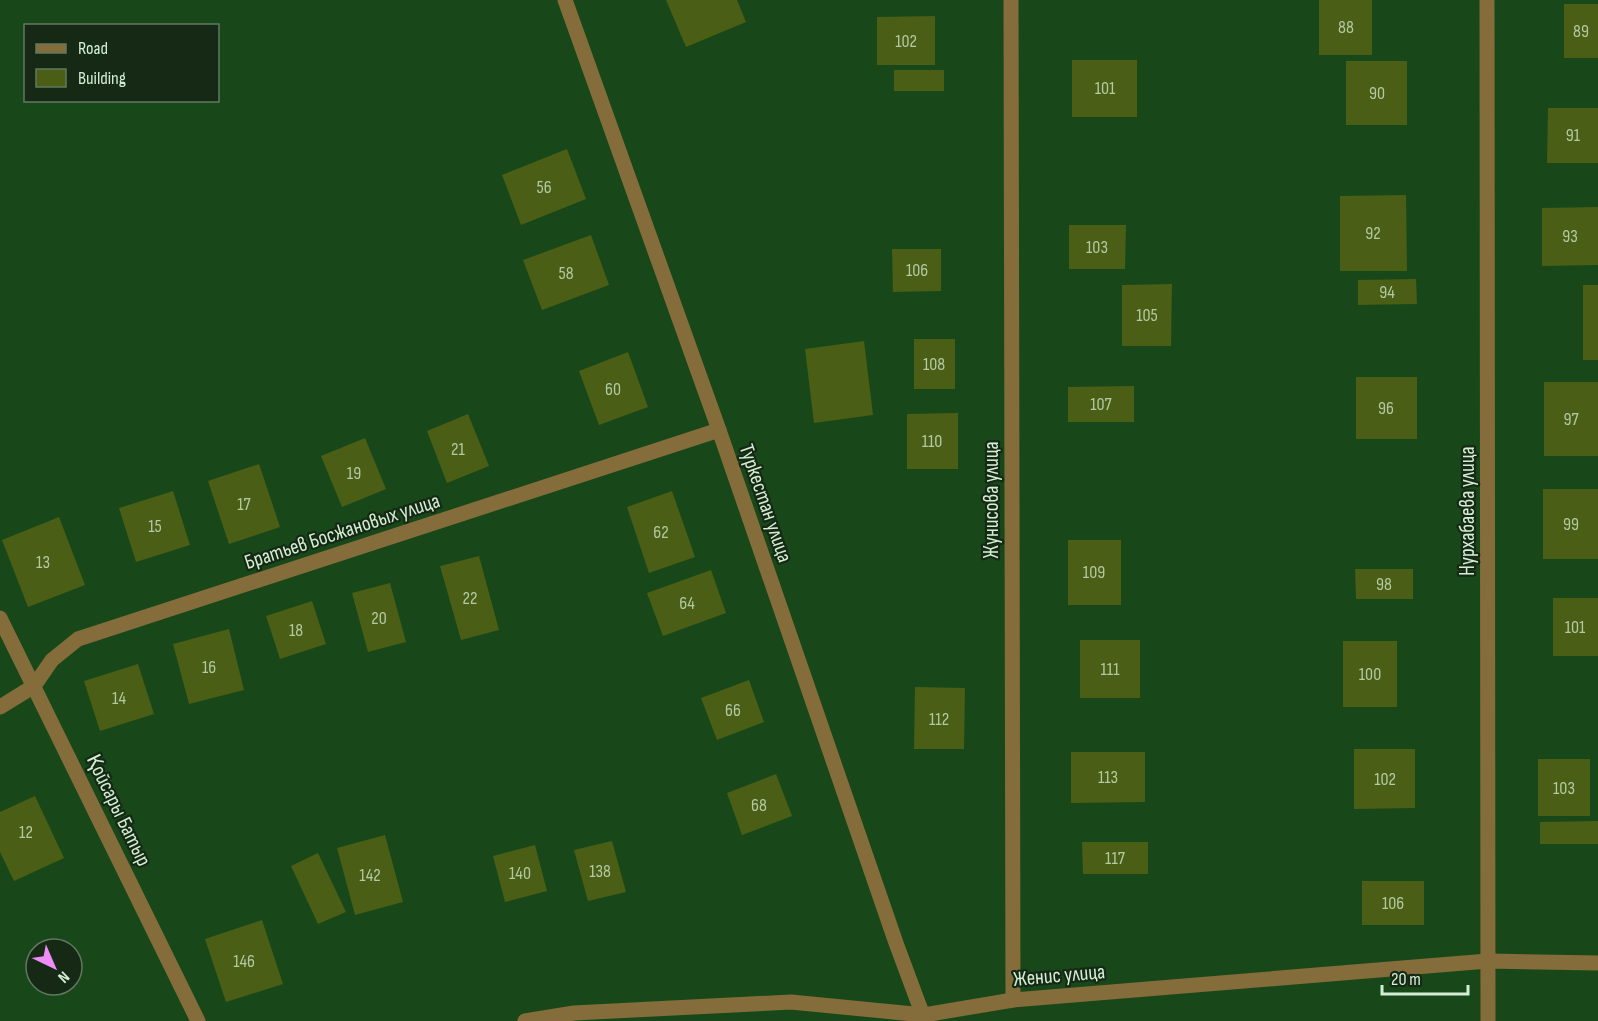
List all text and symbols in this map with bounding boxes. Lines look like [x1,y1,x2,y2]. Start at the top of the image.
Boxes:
house number: 88 [1338,17,1354,38]
house number: 89 [1573,21,1589,42]
legend [24,24,219,102]
house number: 102 [895,31,917,52]
text: Road [78,38,108,59]
text: Building [78,68,126,89]
house number: 101 [1095,78,1116,99]
house number: 90 [1369,83,1385,104]
house number: 91 [1566,125,1581,146]
house number: 56 [536,177,552,198]
house number: 92 [1365,223,1381,244]
house number: 93 [1562,226,1578,247]
house number: 103 [1086,237,1108,258]
house number: 106 [906,260,928,281]
house number: 58 [558,263,574,284]
house number: 94 [1379,282,1395,303]
house number: 105 [1136,305,1158,326]
house number: 108 [923,354,945,375]
house number: 60 [605,379,621,400]
house number: 107 [1090,394,1113,415]
house number: 96 [1378,398,1394,419]
house number: 97 [1563,409,1579,430]
house number: 110 [922,431,942,452]
house number: 21 [451,439,466,460]
street label: Туркестан улица [734,441,797,565]
street label: Жунисова улица [979,441,1004,559]
street label: Нурхабаева улица [1455,446,1480,576]
house number: 19 [347,463,361,484]
street label: Братьев Босжановых улица [241,488,443,575]
house number: 17 [237,494,252,515]
house number: 99 [1563,514,1579,535]
house number: 15 [148,516,162,537]
house number: 62 [653,522,669,543]
house number: 13 [36,552,50,573]
house number: 109 [1083,562,1105,583]
house number: 98 [1376,574,1392,595]
house number: 22 [463,588,477,609]
house number: 64 [679,593,695,614]
house number: 20 [371,608,387,629]
house number: 101 [1565,617,1586,638]
house number: 18 [289,620,303,641]
house number: 16 [202,657,216,678]
house number: 111 [1101,659,1120,680]
house number: 100 [1359,664,1381,685]
house number: 14 [112,688,126,709]
house number: 66 [725,700,741,721]
house number: 112 [929,709,949,730]
street label: Қойсары Батыр [81,750,156,870]
house number: 113 [1098,767,1118,788]
house number: 102 [1374,769,1396,790]
house number: 103 [1553,778,1575,799]
house number: 68 [751,795,767,816]
house number: 12 [19,822,33,843]
house number: 117 [1105,848,1126,869]
house number: 138 [589,861,611,882]
house number: 140 [509,863,531,884]
house number: 142 [359,865,381,886]
house number: 106 [1382,893,1404,914]
north arrow [24,937,84,997]
house number: 146 [233,951,255,972]
scale bar [1382,958,1468,996]
street label: Женис улица [1012,959,1106,992]
text: N [54,967,73,987]
text: 20 m [1391,969,1421,990]

